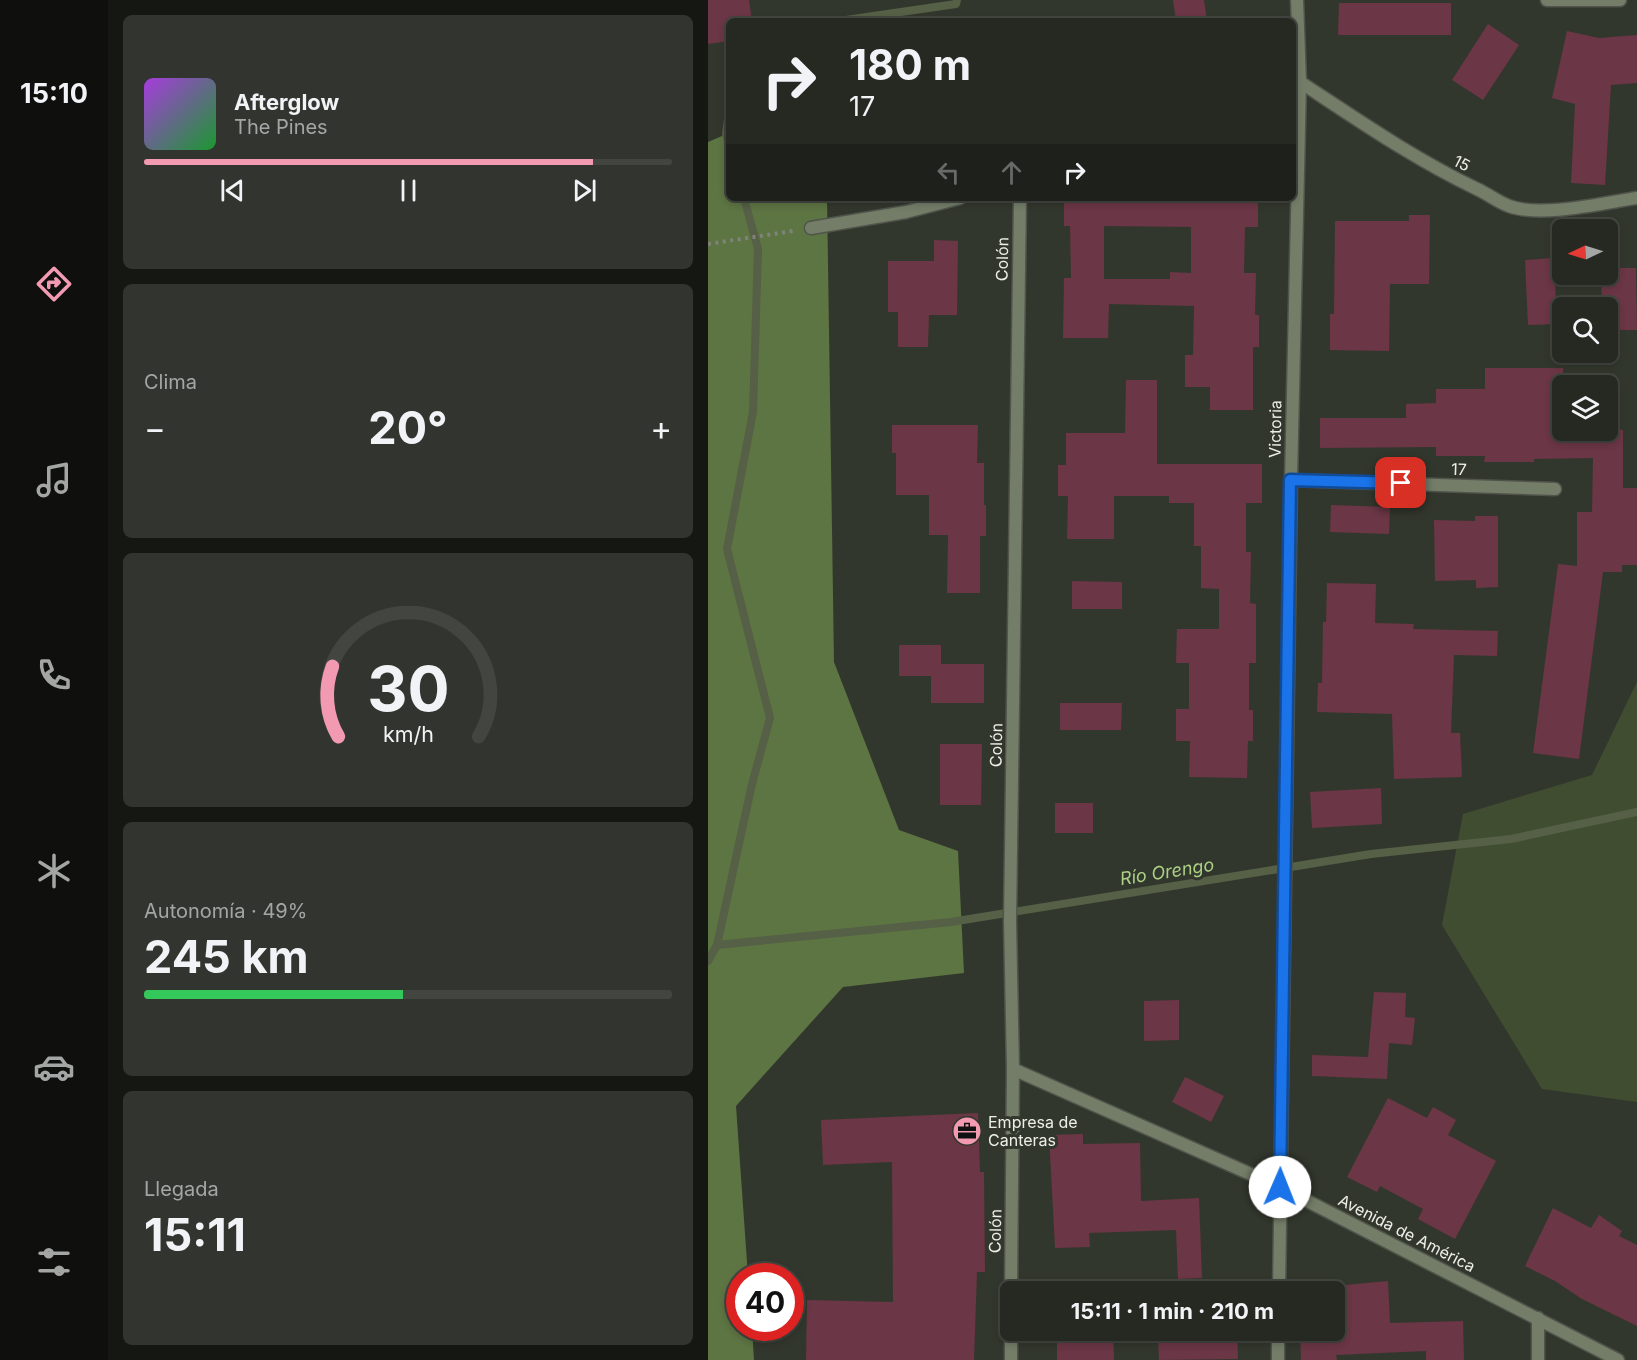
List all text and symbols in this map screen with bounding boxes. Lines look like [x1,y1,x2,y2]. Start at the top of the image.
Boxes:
text: 180 m [849,39,971,90]
icon: right [750,42,828,120]
text: 15:10 [20,77,88,110]
text: Afterglow [234,89,339,115]
text: 17 [849,90,875,123]
text: The Pines [234,115,328,139]
street label: 15 [1450,150,1474,176]
icon: left [932,156,965,189]
icon: ahead [995,156,1028,189]
icon: right [1058,156,1091,189]
icon: previous [216,174,249,207]
icon: pause [392,174,425,207]
icon: next [568,174,601,207]
north arrow [1552,219,1618,285]
map controls [1552,219,1618,441]
street label: Colón [992,237,1012,281]
icon: directions [33,263,75,305]
button: search [1552,297,1618,363]
text: Clima [144,370,197,394]
button: layers [1552,375,1618,441]
text: 20° [368,400,448,455]
street label: Victoria [1264,400,1286,458]
text: − [144,408,166,448]
text: + [650,408,672,448]
pin [1375,457,1426,508]
icon: music [33,459,75,501]
street label: 17 [1451,459,1467,479]
icon: arrive [1384,466,1417,499]
text: 30 [367,651,449,726]
icon: phone [33,654,75,696]
text: km/h [383,721,433,747]
street label: Colón [986,723,1006,767]
icon: climate [33,850,75,892]
water label: Río Orengo [1118,854,1215,889]
text: Autonomía · 49% [144,899,307,923]
text: 245 km [144,929,309,984]
icon: car [33,1046,75,1088]
place label: Empresa de Canteras [988,1112,1078,1150]
office icon: Empresa de Canteras [951,1115,983,1147]
position arrow [1248,1155,1312,1219]
text: Llegada [144,1177,219,1201]
street label: Avenida de América [1335,1190,1479,1276]
text: 15:11 [144,1207,246,1262]
street label: Colón [985,1209,1005,1253]
icon: filters [33,1241,75,1283]
speed limit sign: 40 [726,1263,804,1341]
text: 15:11 · 1 min · 210 m [1071,1298,1274,1324]

